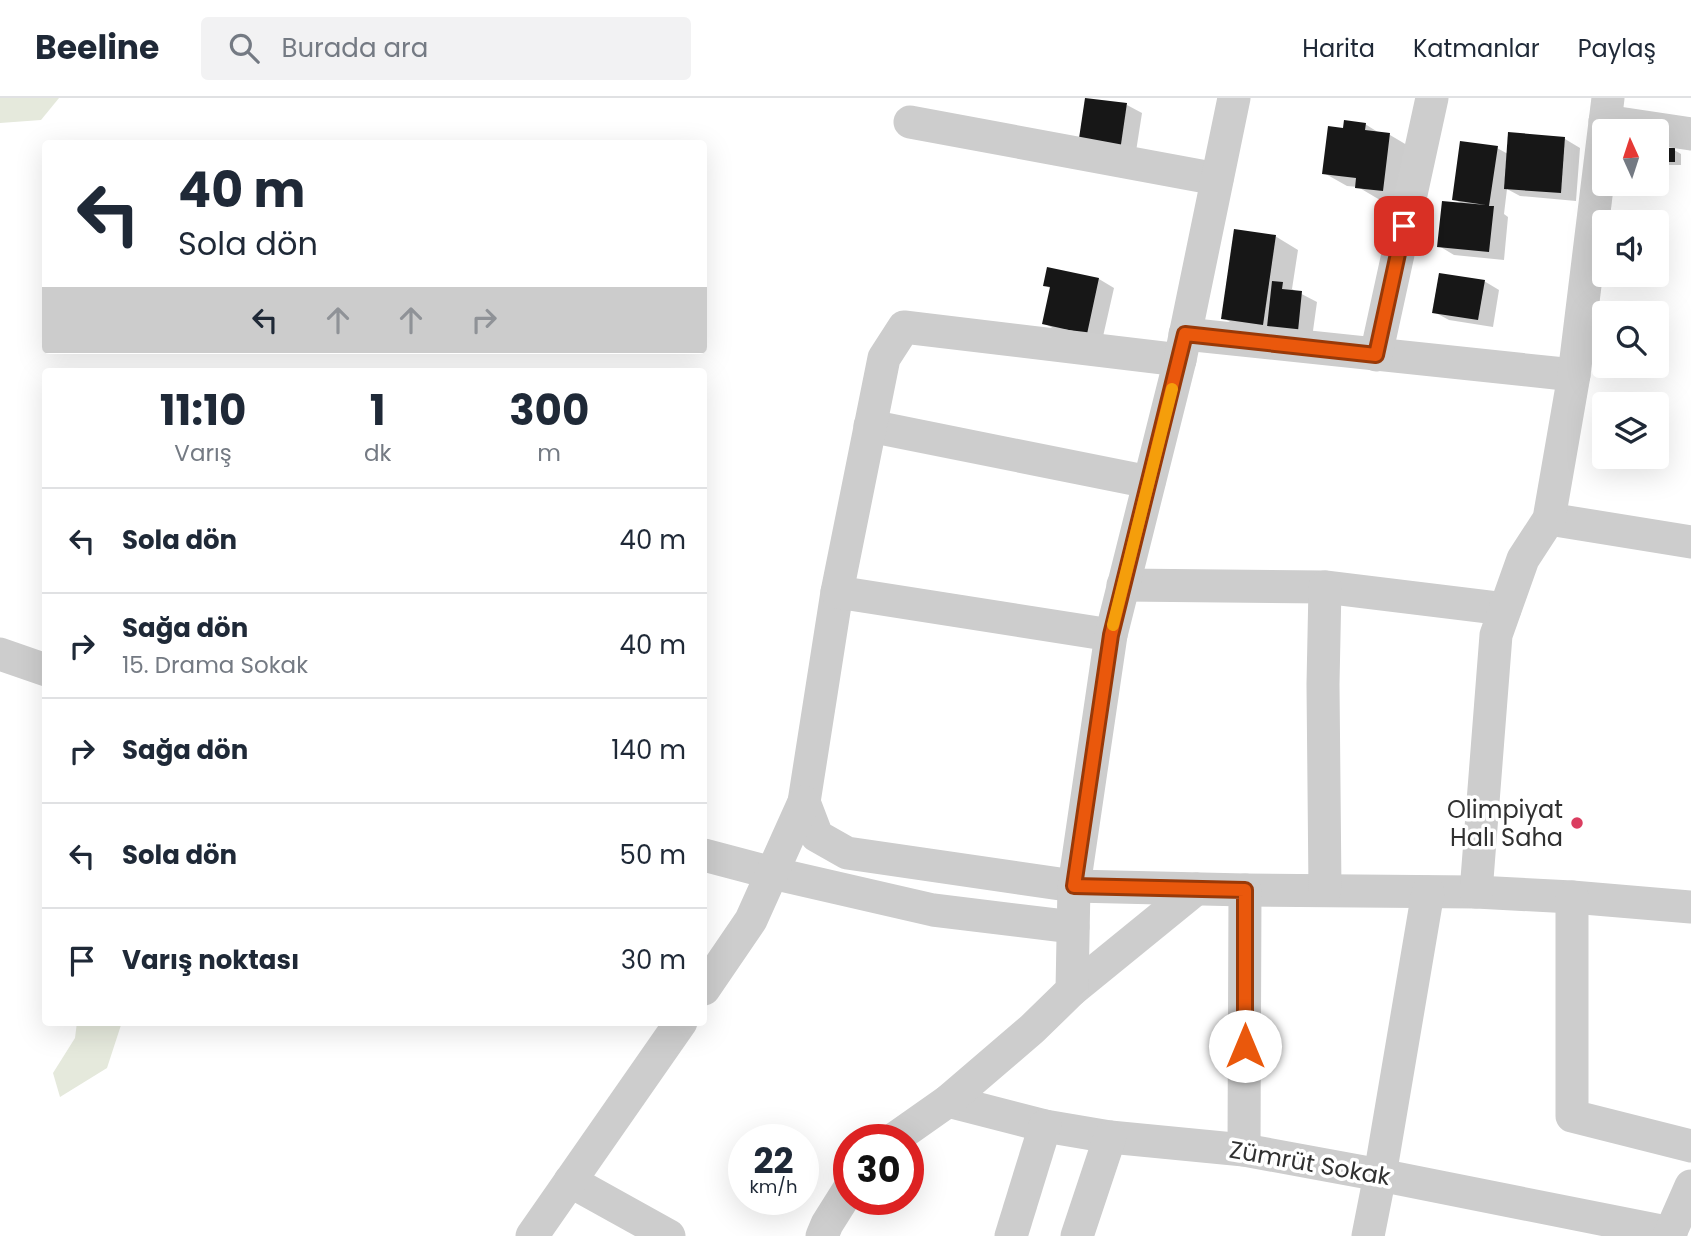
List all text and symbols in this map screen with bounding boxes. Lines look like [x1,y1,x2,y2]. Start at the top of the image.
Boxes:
search box [201,17,691,80]
text: Beeline [35,24,159,71]
icon: search [225,29,263,67]
text: Burada ara [281,30,428,66]
text: Harita [1302,32,1375,65]
text: Katmanlar [1413,32,1540,65]
text: Paylaş [1578,32,1656,65]
north arrow [1592,119,1670,196]
map controls [1592,119,1669,469]
text: 40 m [178,156,305,224]
icon: left [63,168,154,259]
pin [1374,196,1434,256]
icon: arrive [1385,207,1423,245]
button: sound [1592,210,1669,287]
text: Sola dön [178,221,318,266]
icon: left [246,301,284,339]
icon: ahead [319,301,357,339]
icon: ahead [392,301,430,339]
icon: right [465,301,503,339]
button: search [1592,301,1669,378]
text: 11:10 [160,381,246,440]
text: 1 [370,381,386,440]
text: 300 [509,381,589,440]
button: layers [1592,392,1669,469]
text: Varış [174,437,232,469]
text: dk [364,437,391,469]
text: m [537,437,561,469]
icon: left [63,522,101,560]
text: Sola dön [122,522,237,558]
text: 40 m [620,522,686,558]
text: Sağa dön [122,610,248,646]
icon: right [63,627,101,665]
text: 40 m [620,627,686,663]
text: 15. Drama Sokak [122,649,308,681]
icon: right [63,732,101,770]
text: Sağa dön [122,732,248,768]
text: 140 m [611,732,686,768]
place label: Olimpiyat Halı Saha [1447,793,1563,854]
marker: Olimpiyat Halı Saha [1569,815,1585,831]
icon: left [63,837,101,875]
text: Sola dön [122,837,237,873]
text: 50 m [620,837,686,873]
icon: arrive [63,942,101,980]
text: Varış noktası [122,942,299,978]
text: 30 m [621,942,686,978]
position arrow [1208,1009,1282,1083]
speed limit sign: 30 [833,1124,924,1215]
street label: Zümrüt Sokak [1227,1133,1394,1194]
text: 22 [754,1136,793,1185]
text: km/h [750,1174,797,1199]

